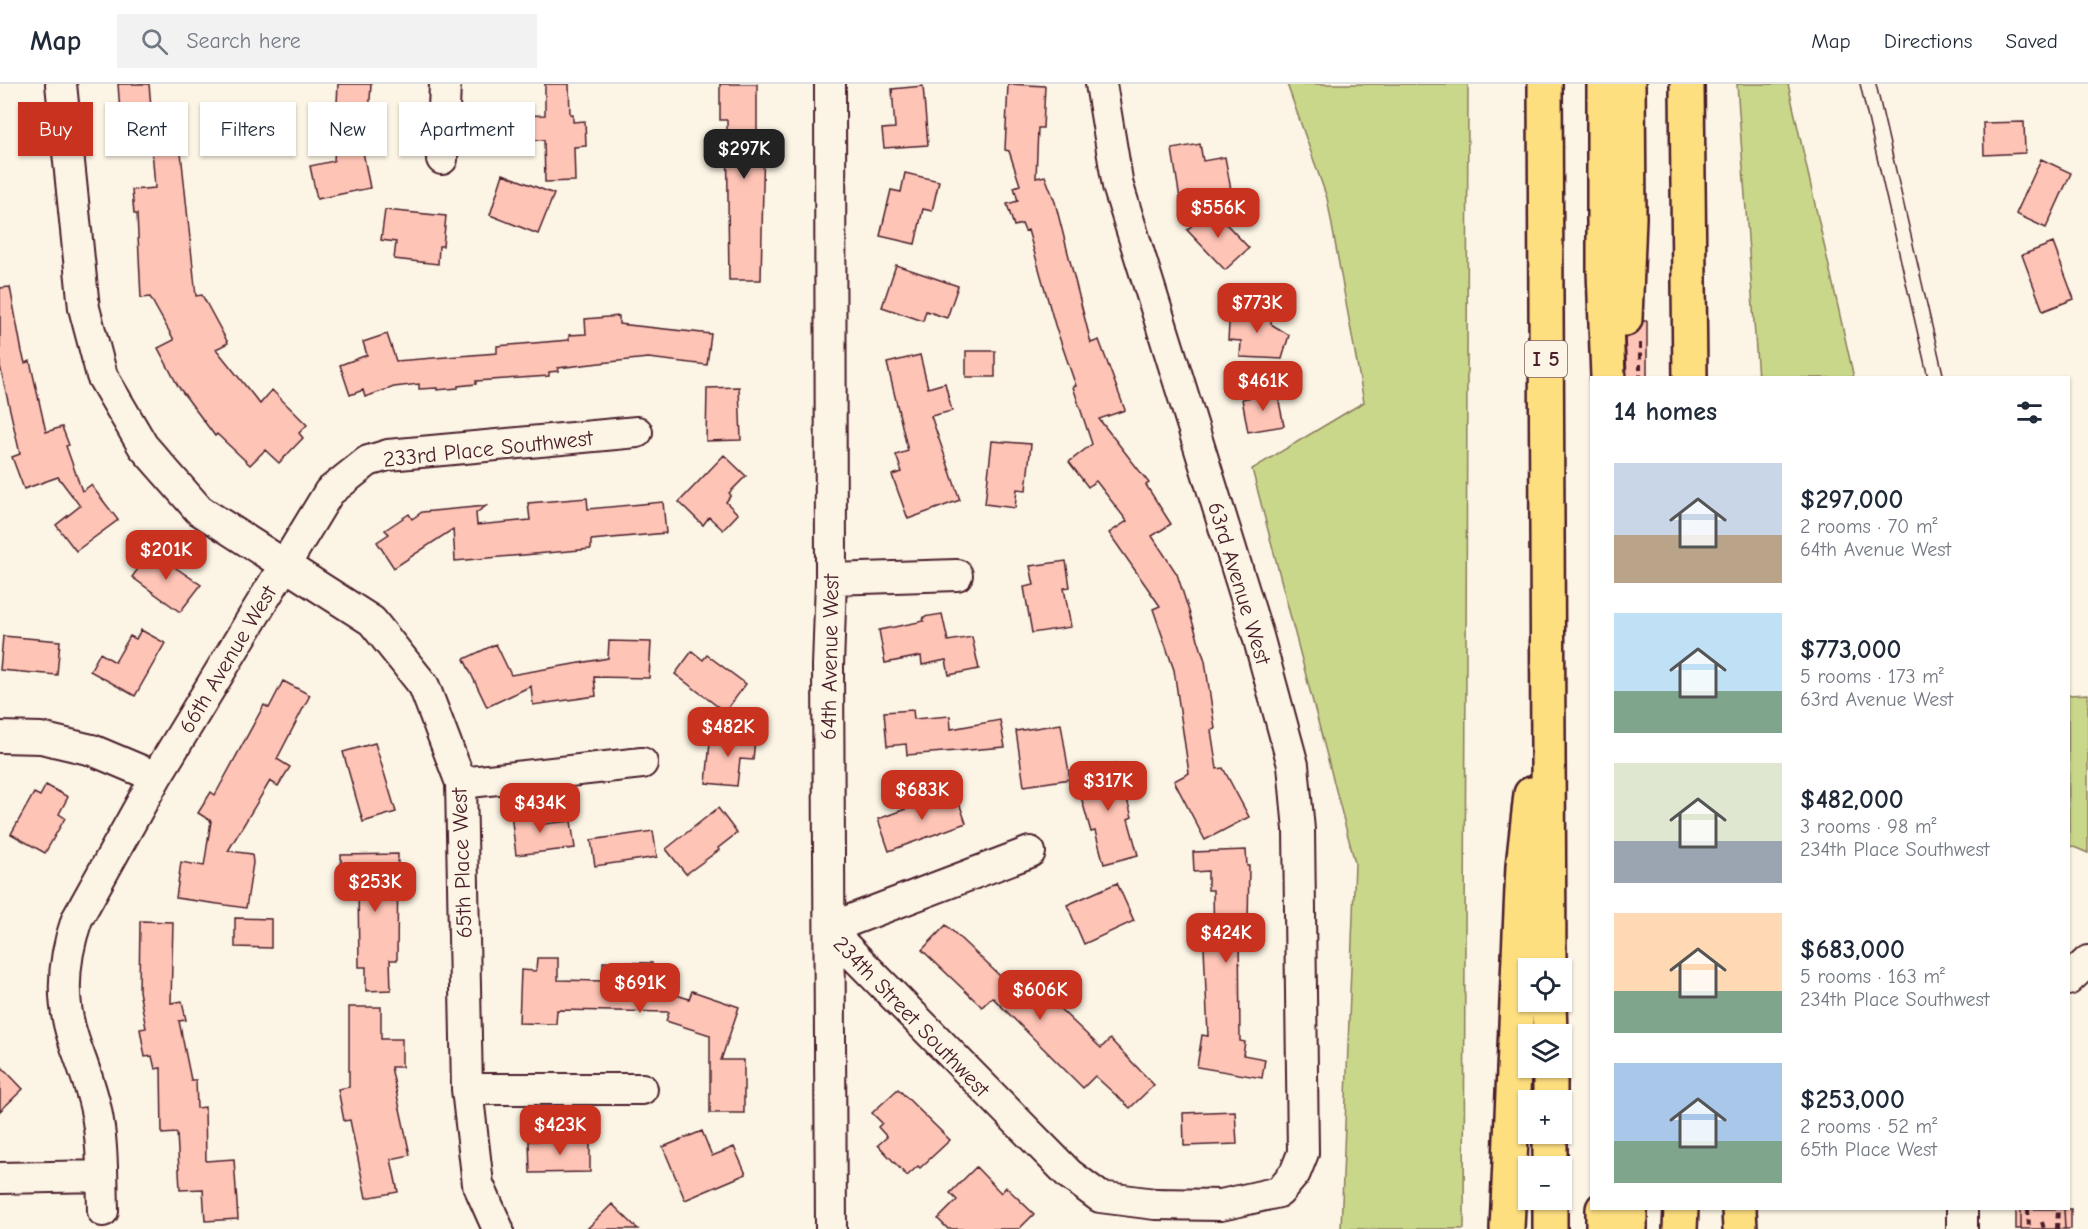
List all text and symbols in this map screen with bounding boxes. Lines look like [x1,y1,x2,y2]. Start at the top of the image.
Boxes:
search box [117,14,537,68]
text: Map [30,25,81,57]
icon: search [138,25,171,58]
text: Search here [186,28,301,54]
text: Map [1811,29,1851,53]
text: Directions [1884,29,1973,53]
text: Saved [2006,29,2058,53]
chip: Buy [18,102,93,156]
chip: Rent [105,102,188,156]
chip: Filters [200,102,296,156]
chip: New [308,102,387,156]
chip: Apartment [399,102,535,156]
pin: $297K [702,129,786,180]
text: $297K [718,137,770,160]
pin: $556K [1176,188,1260,239]
text: $556K [1191,196,1246,219]
pin: $773K [1215,283,1299,334]
text: $773K [1231,291,1283,314]
road number: I 5 [1525,341,1567,377]
pin: $461K [1221,361,1305,412]
text: $461K [1238,369,1289,392]
icon: filters [2013,396,2046,429]
text: 14 homes [1614,397,1717,427]
street label: 233rd Place Southwest [382,425,595,473]
text: $297,000 [1800,485,1903,515]
icon: home [1662,487,1734,559]
street label: 63rd Avenue West [1202,499,1276,668]
text: 2 rooms · 70 m² [1800,515,1937,538]
pin: $201K [124,530,208,581]
text: $201K [140,538,192,561]
text: 64th Avenue West [1800,538,1951,561]
street label: 64th Avenue West [816,573,844,740]
street label: 66th Avenue West [174,580,283,738]
text: $773,000 [1800,635,1901,665]
icon: home [1662,637,1734,709]
text: 5 rooms · 173 m² [1800,665,1944,688]
text: 63rd Avenue West [1800,688,1953,711]
pin: $482K [686,707,770,758]
text: $482K [702,715,754,738]
pin: $317K [1066,761,1150,812]
text: $317K [1083,769,1133,792]
pin: $683K [880,770,964,821]
text: $683K [895,778,949,801]
pin: $434K [498,783,582,834]
text: $482,000 [1800,785,1904,815]
street label: 65th Place West [446,786,478,939]
icon: home [1662,787,1734,859]
text: $434K [514,791,566,814]
text: 3 rooms · 98 m² [1800,815,1936,838]
text: 234th Place Southwest [1800,838,1990,861]
pin: $253K [333,862,417,913]
text: $253K [348,870,402,893]
pin: $424K [1184,913,1268,964]
text: $424K [1200,921,1252,944]
street label: 234th Street Southwest [828,931,995,1103]
text: $683,000 [1800,935,1905,965]
icon: home [1662,937,1734,1009]
map controls [1518,958,1572,1210]
button: locate [1518,958,1572,1012]
pin: $691K [598,963,682,1014]
text: 5 rooms · 163 m² [1800,965,1945,988]
pin: $606K [998,970,1082,1021]
text: $691K [614,971,666,994]
text: $606K [1012,978,1068,1001]
text: 234th Place Southwest [1800,988,1990,1011]
button: layers [1518,1024,1572,1078]
text: $253,000 [1800,1085,1905,1115]
icon: home [1662,1087,1734,1159]
button: + [1518,1090,1572,1144]
pin: $423K [518,1105,602,1156]
text: $423K [534,1113,586,1136]
text: 2 rooms · 52 m² [1800,1115,1937,1138]
text: 65th Place West [1800,1138,1937,1161]
button: − [1518,1156,1572,1210]

